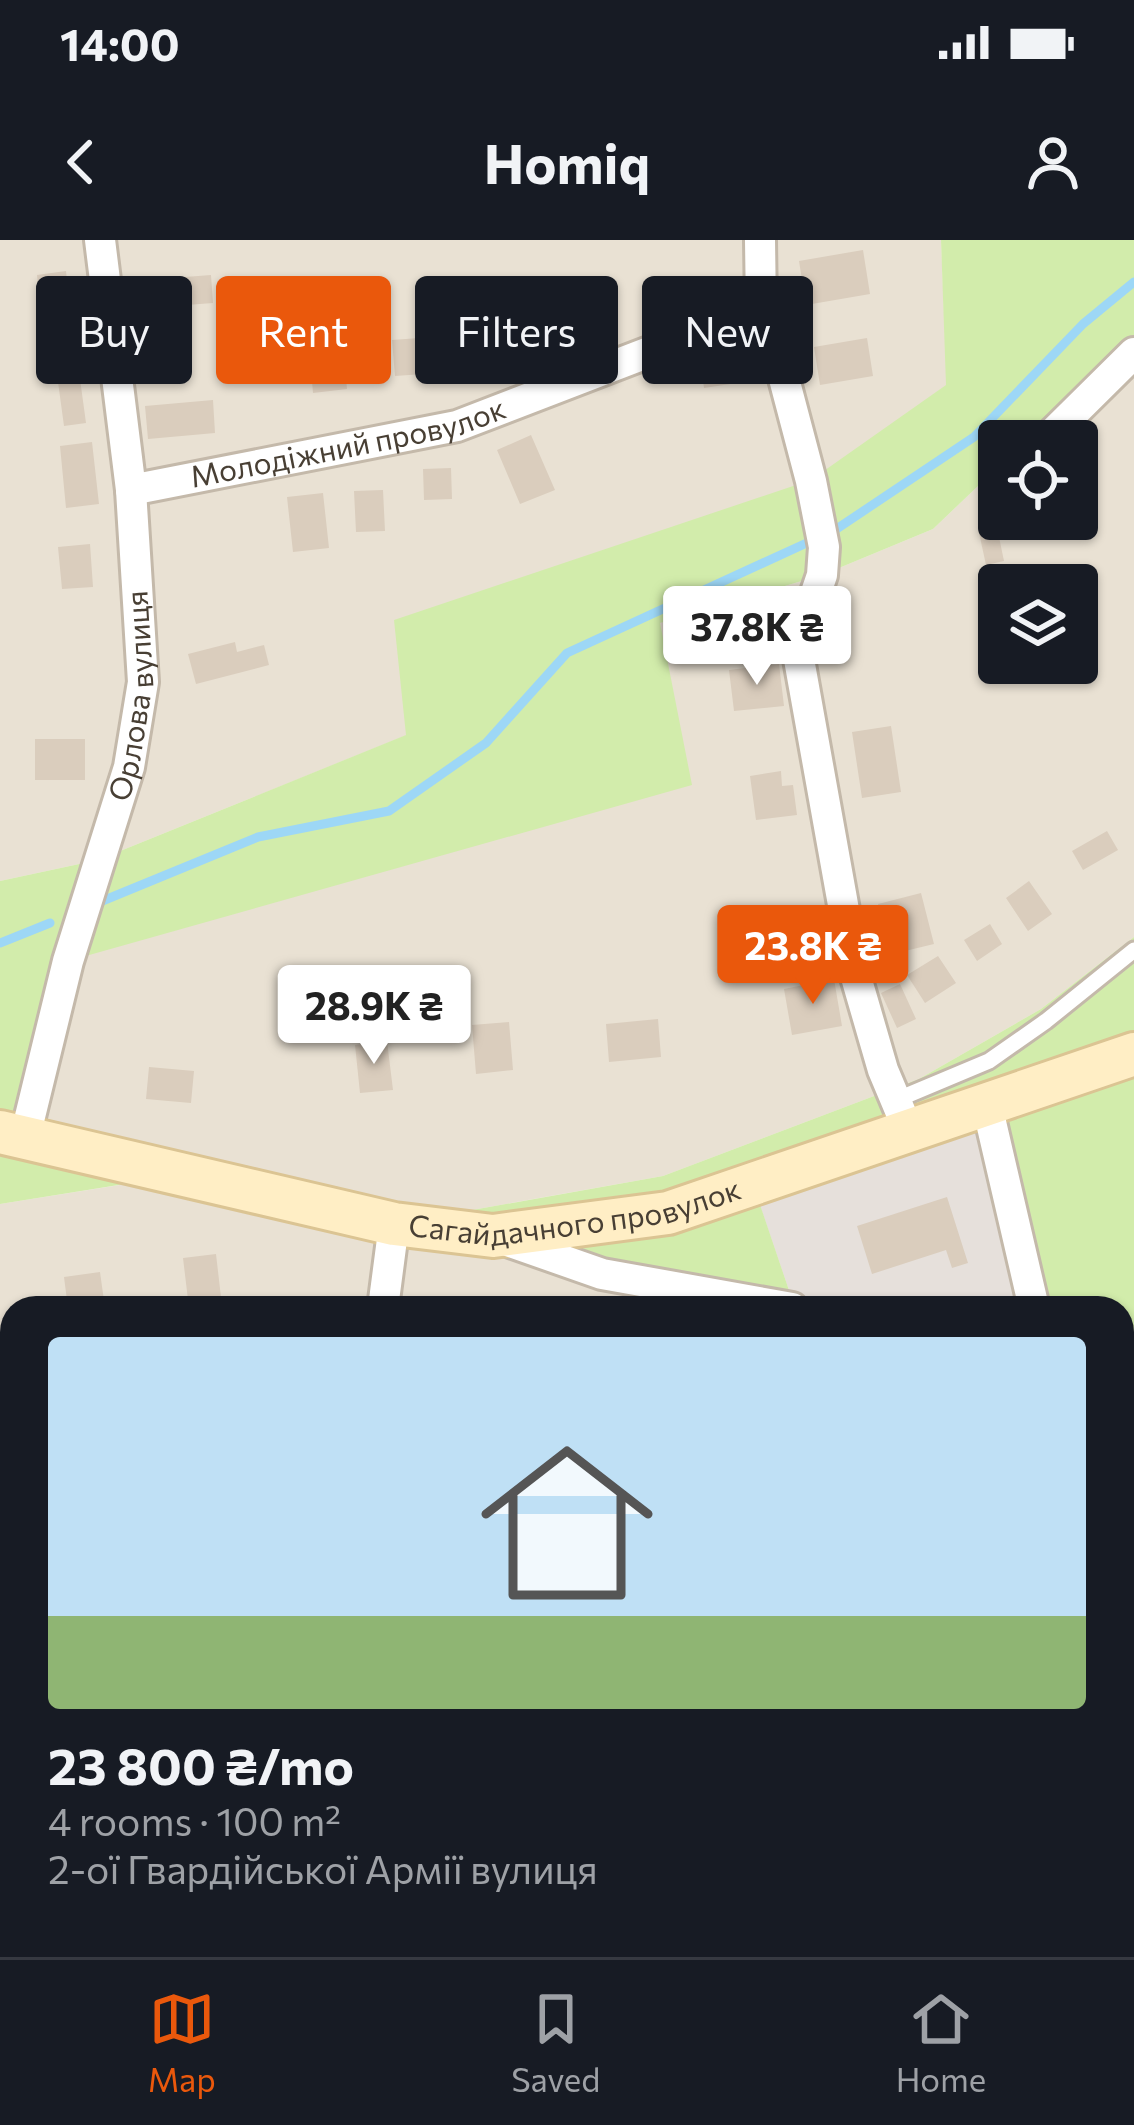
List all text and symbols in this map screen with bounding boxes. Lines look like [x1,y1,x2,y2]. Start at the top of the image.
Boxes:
text: 14:00 [60,15,180,70]
icon: back [48,129,114,195]
text: Homiq [484,129,650,195]
icon: person [1020,129,1086,195]
chip: Buy [36,276,192,384]
chip: Rent [216,276,391,384]
chip: Filters [415,276,618,384]
chip: New [642,276,813,384]
street label: Молодіжний провулок [187,388,510,494]
map controls [978,420,1098,684]
button: locate [978,420,1098,540]
button: layers [978,564,1098,684]
pin: 37.8K ₴ [646,586,868,688]
street label: Орлова вулиця [99,590,159,805]
text: 37.8K ₴ [690,601,824,649]
pin: 23.8K ₴ [702,905,924,1007]
text: 23.8K ₴ [744,920,882,968]
pin: 28.9K ₴ [263,965,485,1067]
text: 28.9K ₴ [305,980,443,1028]
street label: Сагайдачного провулок [407,1169,745,1252]
icon: home [459,1415,675,1631]
text: 23 800 ₴/mo [48,1733,354,1796]
text: 4 rooms · 100 m² [48,1796,341,1844]
text: 2-ої Гвардійської Армії вулиця [48,1844,598,1892]
tab: Map [148,1986,216,2099]
tab: Saved [511,1986,600,2099]
tab: Home [896,1986,986,2099]

